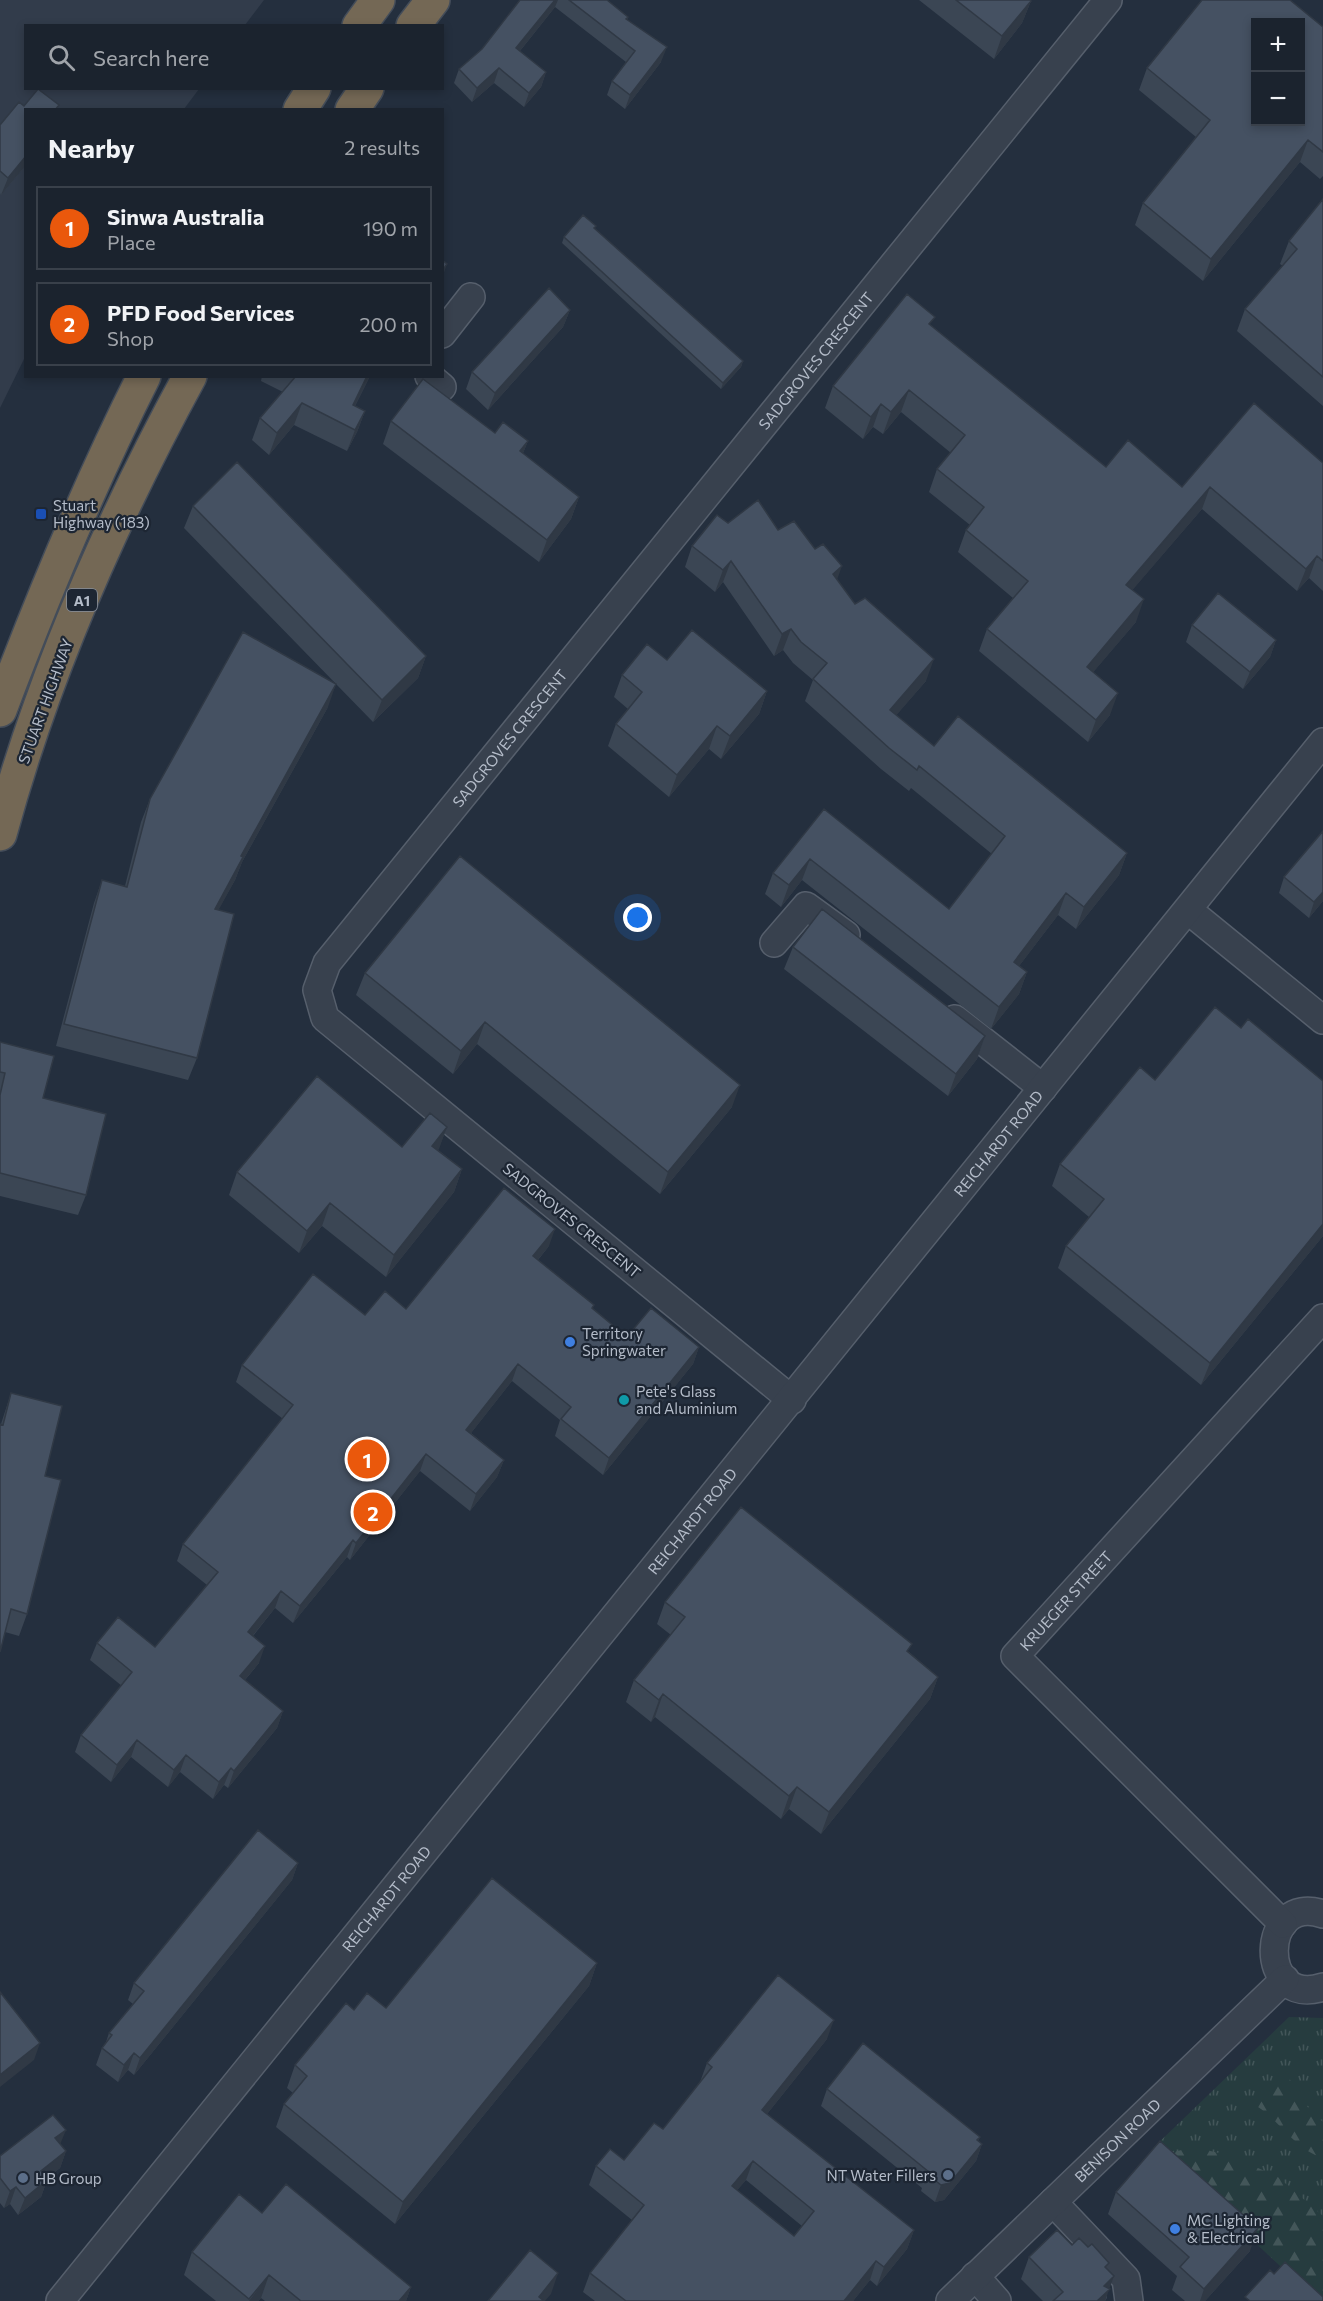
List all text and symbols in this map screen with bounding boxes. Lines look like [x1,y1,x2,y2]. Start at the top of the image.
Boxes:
map controls [1251,18,1305,126]
button: + [1251,18,1305,72]
search box [24,24,444,90]
icon: search [45,41,78,74]
text: Search here [93,44,209,71]
button: − [1251,72,1305,126]
text: Nearby [48,132,135,163]
text: 2 results [344,135,420,159]
text: Sinwa Australia [107,203,264,230]
text: 1 [65,216,74,240]
text: 190 m [363,216,418,240]
text: Place [107,230,156,254]
street label: SADGROVES CRESCENT [754,288,877,433]
text: PFD Food Services [107,299,295,326]
text: 2 [64,312,75,336]
text: 200 m [360,312,418,336]
text: Shop [107,326,154,350]
place label: Stuart Highway (183) [53,496,150,531]
marker: Stuart Highway (183) [34,507,48,521]
road number: A1 [67,589,97,611]
street label: STUART HIGHWAY [14,636,76,766]
street label: SADGROVES CRESCENT [448,665,571,810]
your location [623,903,652,932]
street label: REICHARDT ROAD [950,1087,1046,1200]
street label: SADGROVES CRESCENT [500,1159,645,1281]
place label: Territory Springwater [582,1324,666,1359]
marker: Territory Springwater [563,1335,577,1349]
place label: Pete's Glass and Aluminium [636,1382,737,1417]
marker: Pete's Glass and Aluminium [617,1393,631,1407]
pin: 1 [348,1436,386,1482]
street label: REICHARDT ROAD [644,1464,740,1578]
pin: 2 [354,1490,392,1534]
street label: KRUEGER STREET [1016,1547,1116,1654]
street label: REICHARDT ROAD [338,1842,434,1955]
street label: BENISON ROAD [1070,2095,1164,2186]
place label: NT Water Fillers [826,2166,936,2184]
marker: NT Water Fillers [941,2168,955,2182]
place label: HB Group [35,2169,102,2187]
marker: HB Group [16,2171,30,2185]
place label: MC Lighting & Electrical [1187,2211,1270,2246]
marker: MC Lighting & Electrical [1168,2222,1182,2236]

